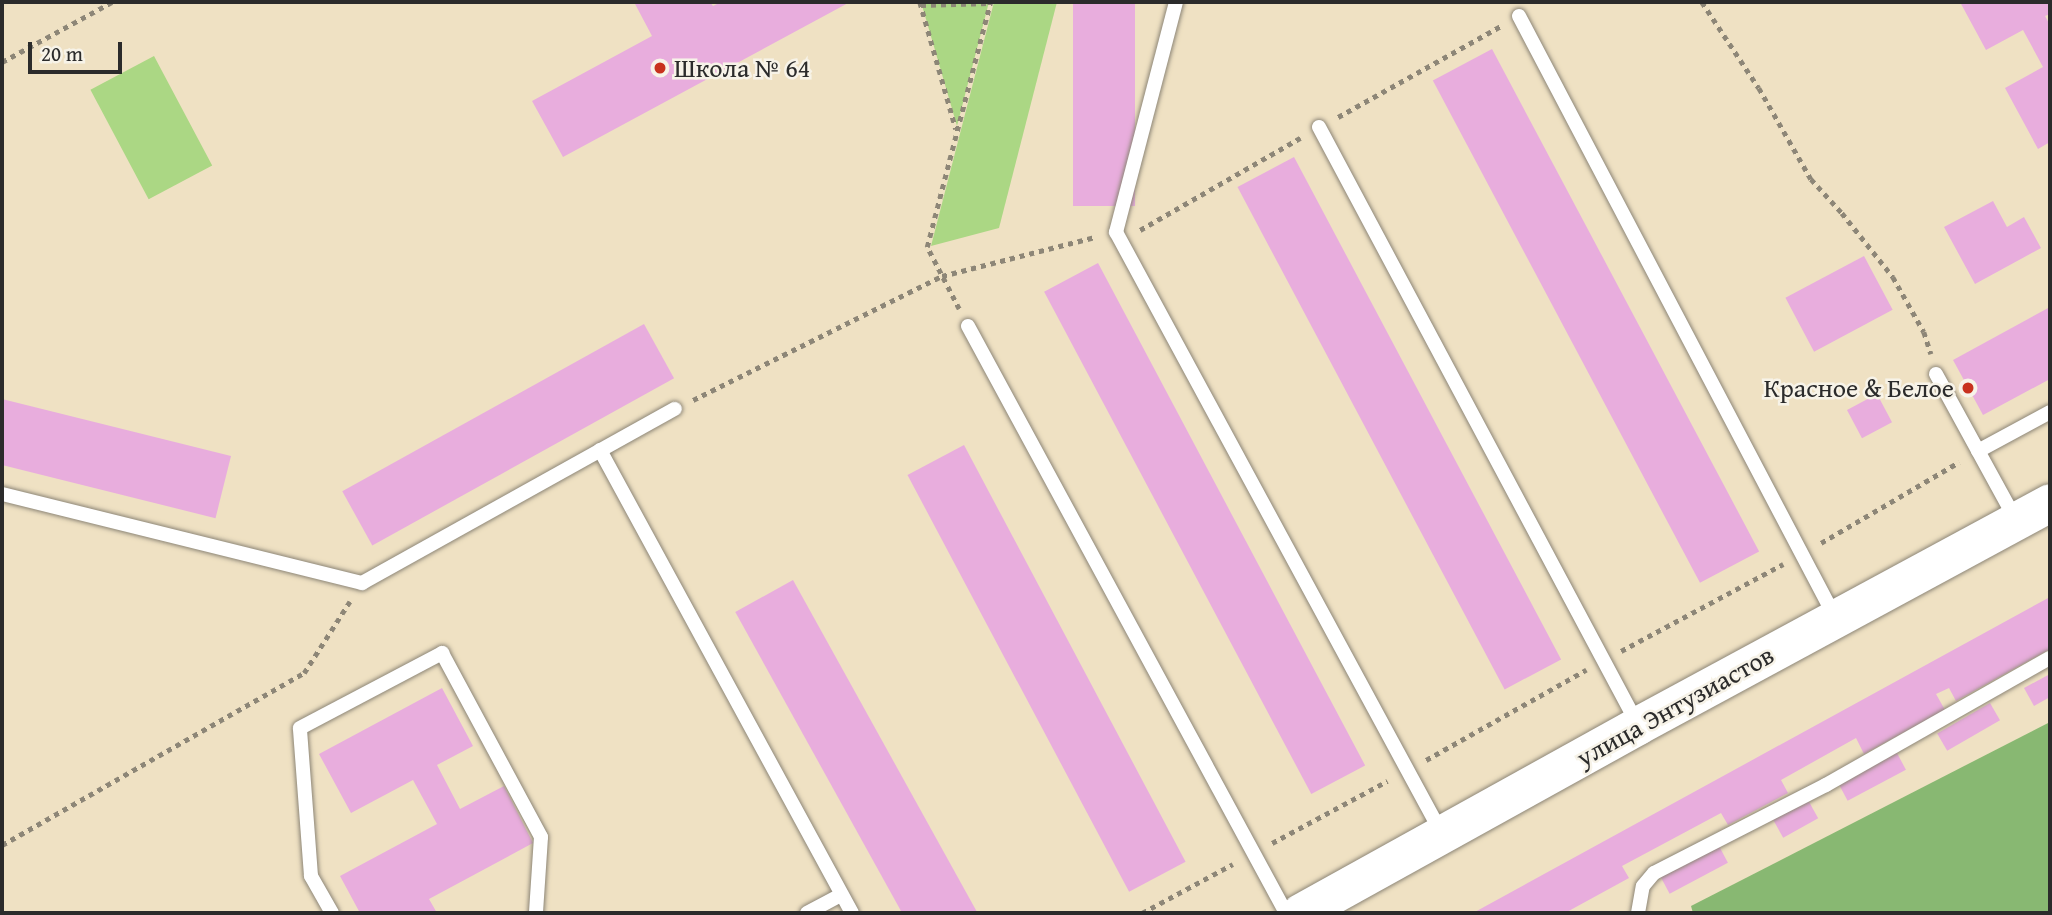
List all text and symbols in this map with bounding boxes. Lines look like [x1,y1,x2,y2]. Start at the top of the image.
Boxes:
scale bar [32,28,126,72]
text: 20 m [41,38,83,69]
place label: Школа № 64 [674,52,810,84]
marker: Школа № 64 [652,60,668,76]
place label: Красное & Белое [1764,372,1954,404]
marker: Красное & Белое [1960,380,1976,396]
street label: улица Энтузиастов [1571,639,1779,773]

